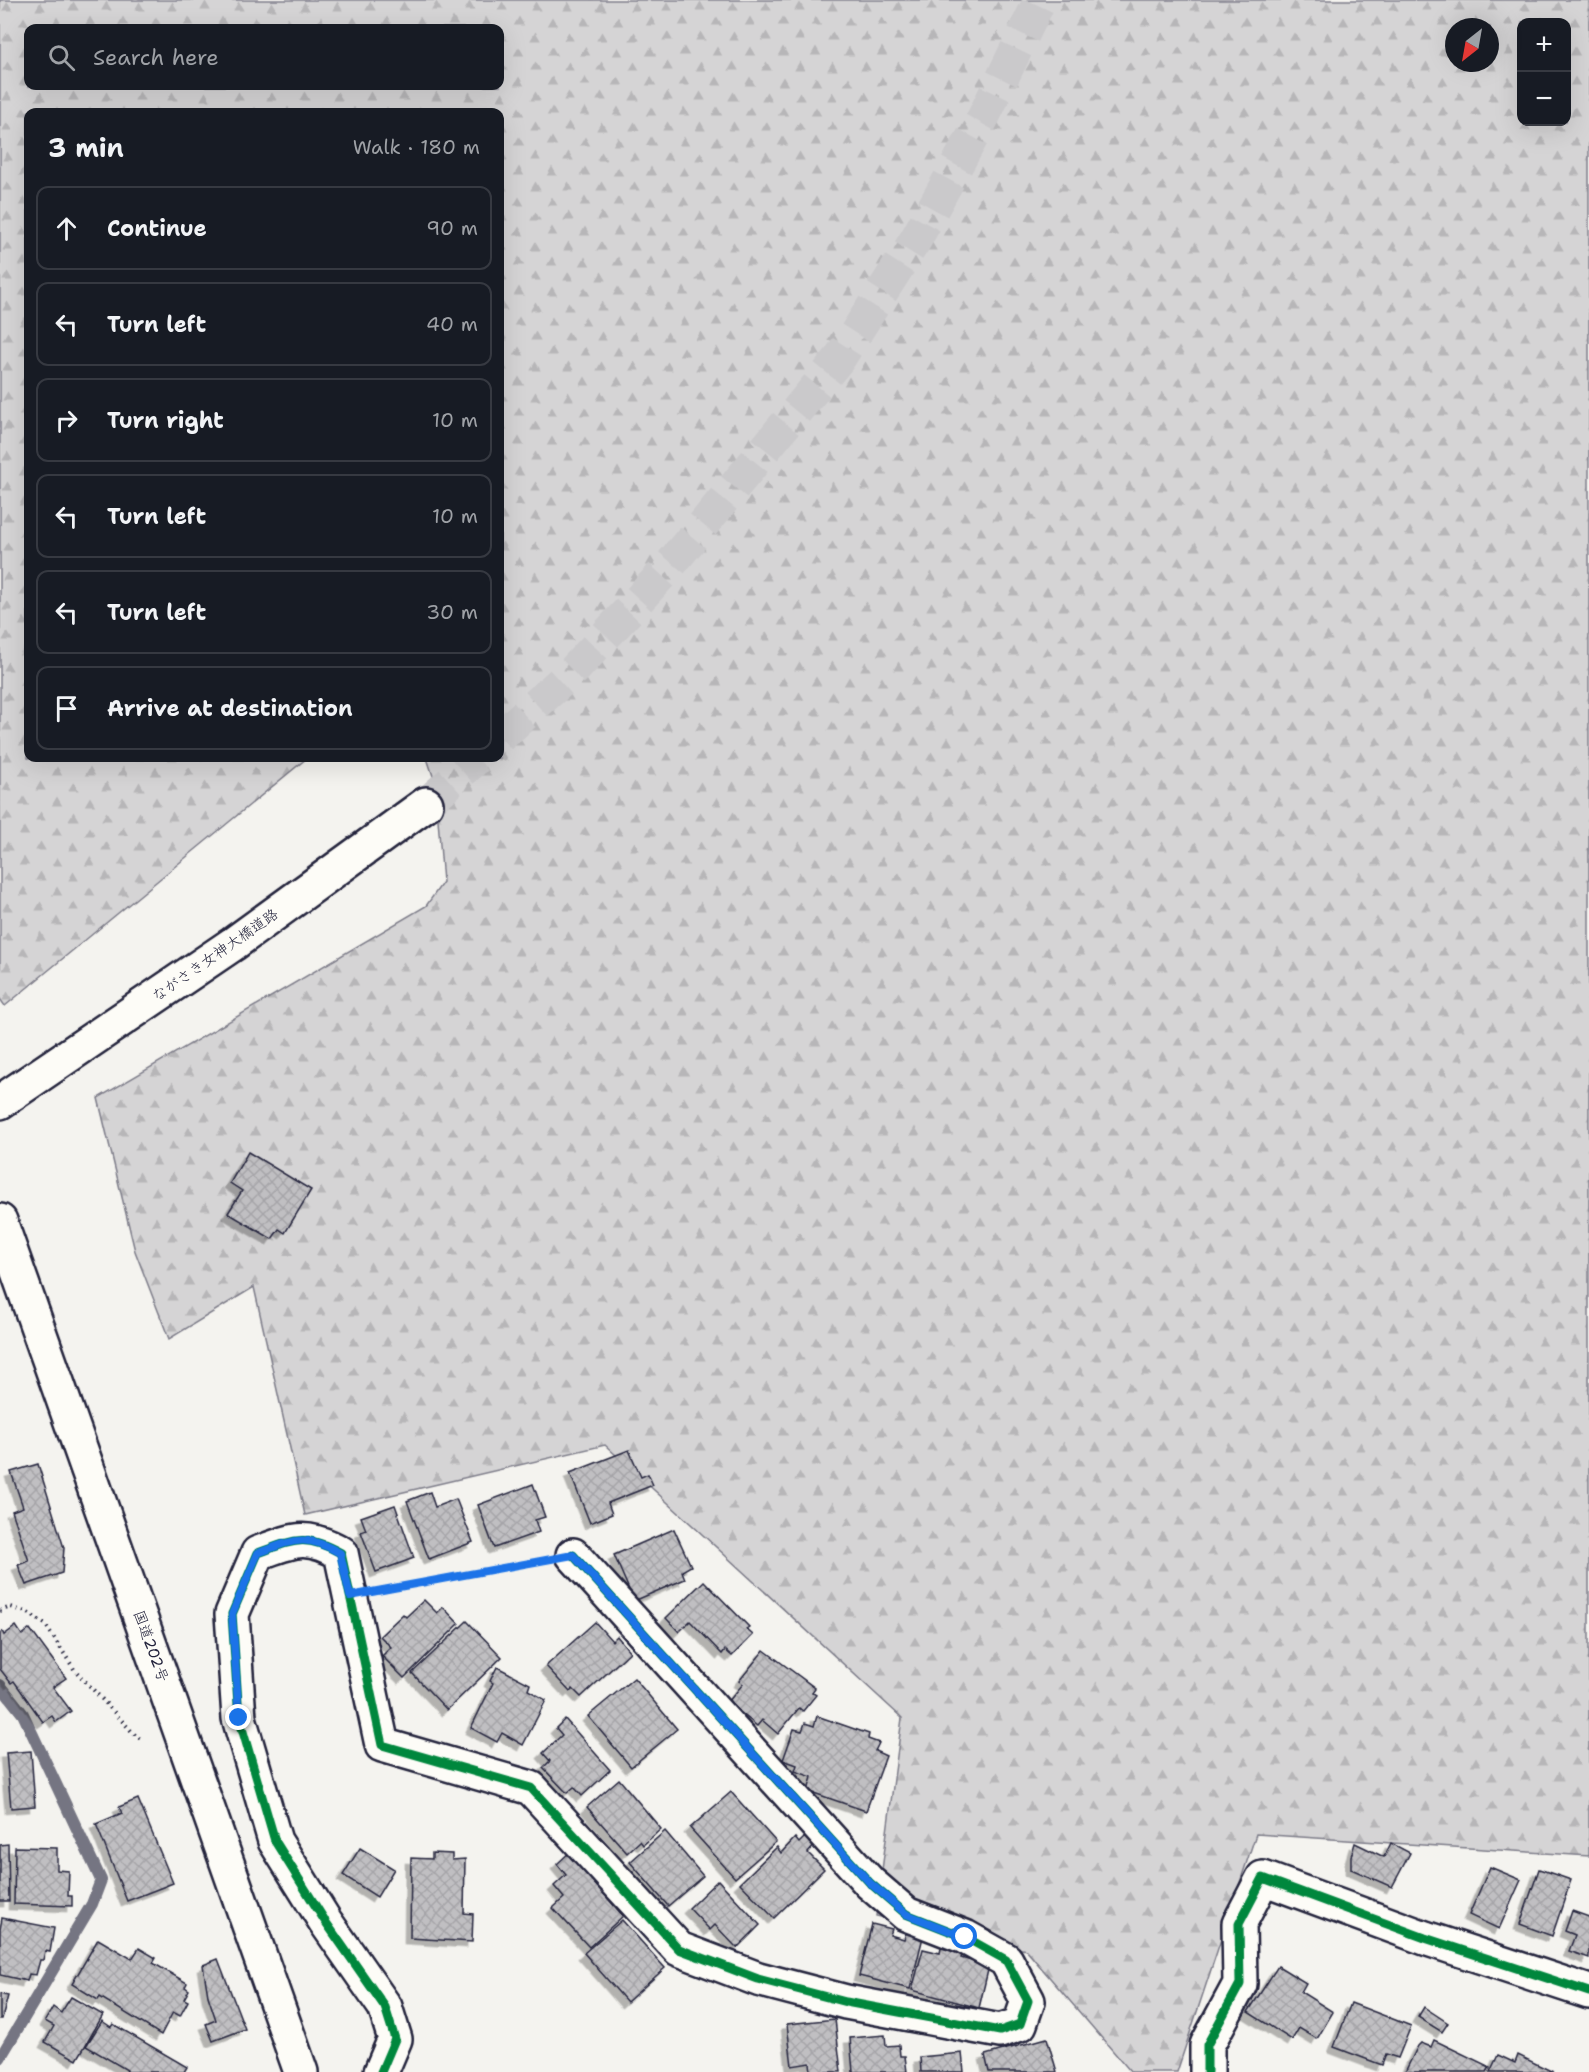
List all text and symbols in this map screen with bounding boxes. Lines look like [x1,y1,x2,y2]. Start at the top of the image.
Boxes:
north arrow [1445,18,1499,72]
map controls [1517,18,1571,126]
button: + [1517,18,1571,72]
search box [24,24,504,90]
icon: search [45,41,78,74]
text: Search here [93,43,219,72]
button: − [1517,72,1571,126]
text: 3 min [48,130,124,165]
text: Walk · 180 m [353,134,480,160]
icon: ahead [50,212,83,245]
text: Continue [107,214,207,243]
text: 90 m [426,215,478,241]
icon: left [50,308,83,341]
text: Turn left [107,310,206,339]
text: 40 m [426,311,478,337]
icon: right [50,404,83,437]
text: Turn right [107,406,224,435]
text: 10 m [432,407,478,433]
icon: left [50,500,83,533]
text: Turn left [107,502,206,531]
text: 10 m [432,503,478,529]
icon: left [50,596,83,629]
text: Turn left [107,598,206,627]
text: 30 m [426,599,478,625]
icon: arrive [50,692,83,725]
text: Arrive at destination [107,694,353,723]
street label: ながさき女神大橋道路 [148,904,282,1006]
street label: 国道202号 [129,1607,173,1685]
route end [225,1704,251,1730]
route start [951,1923,977,1949]

